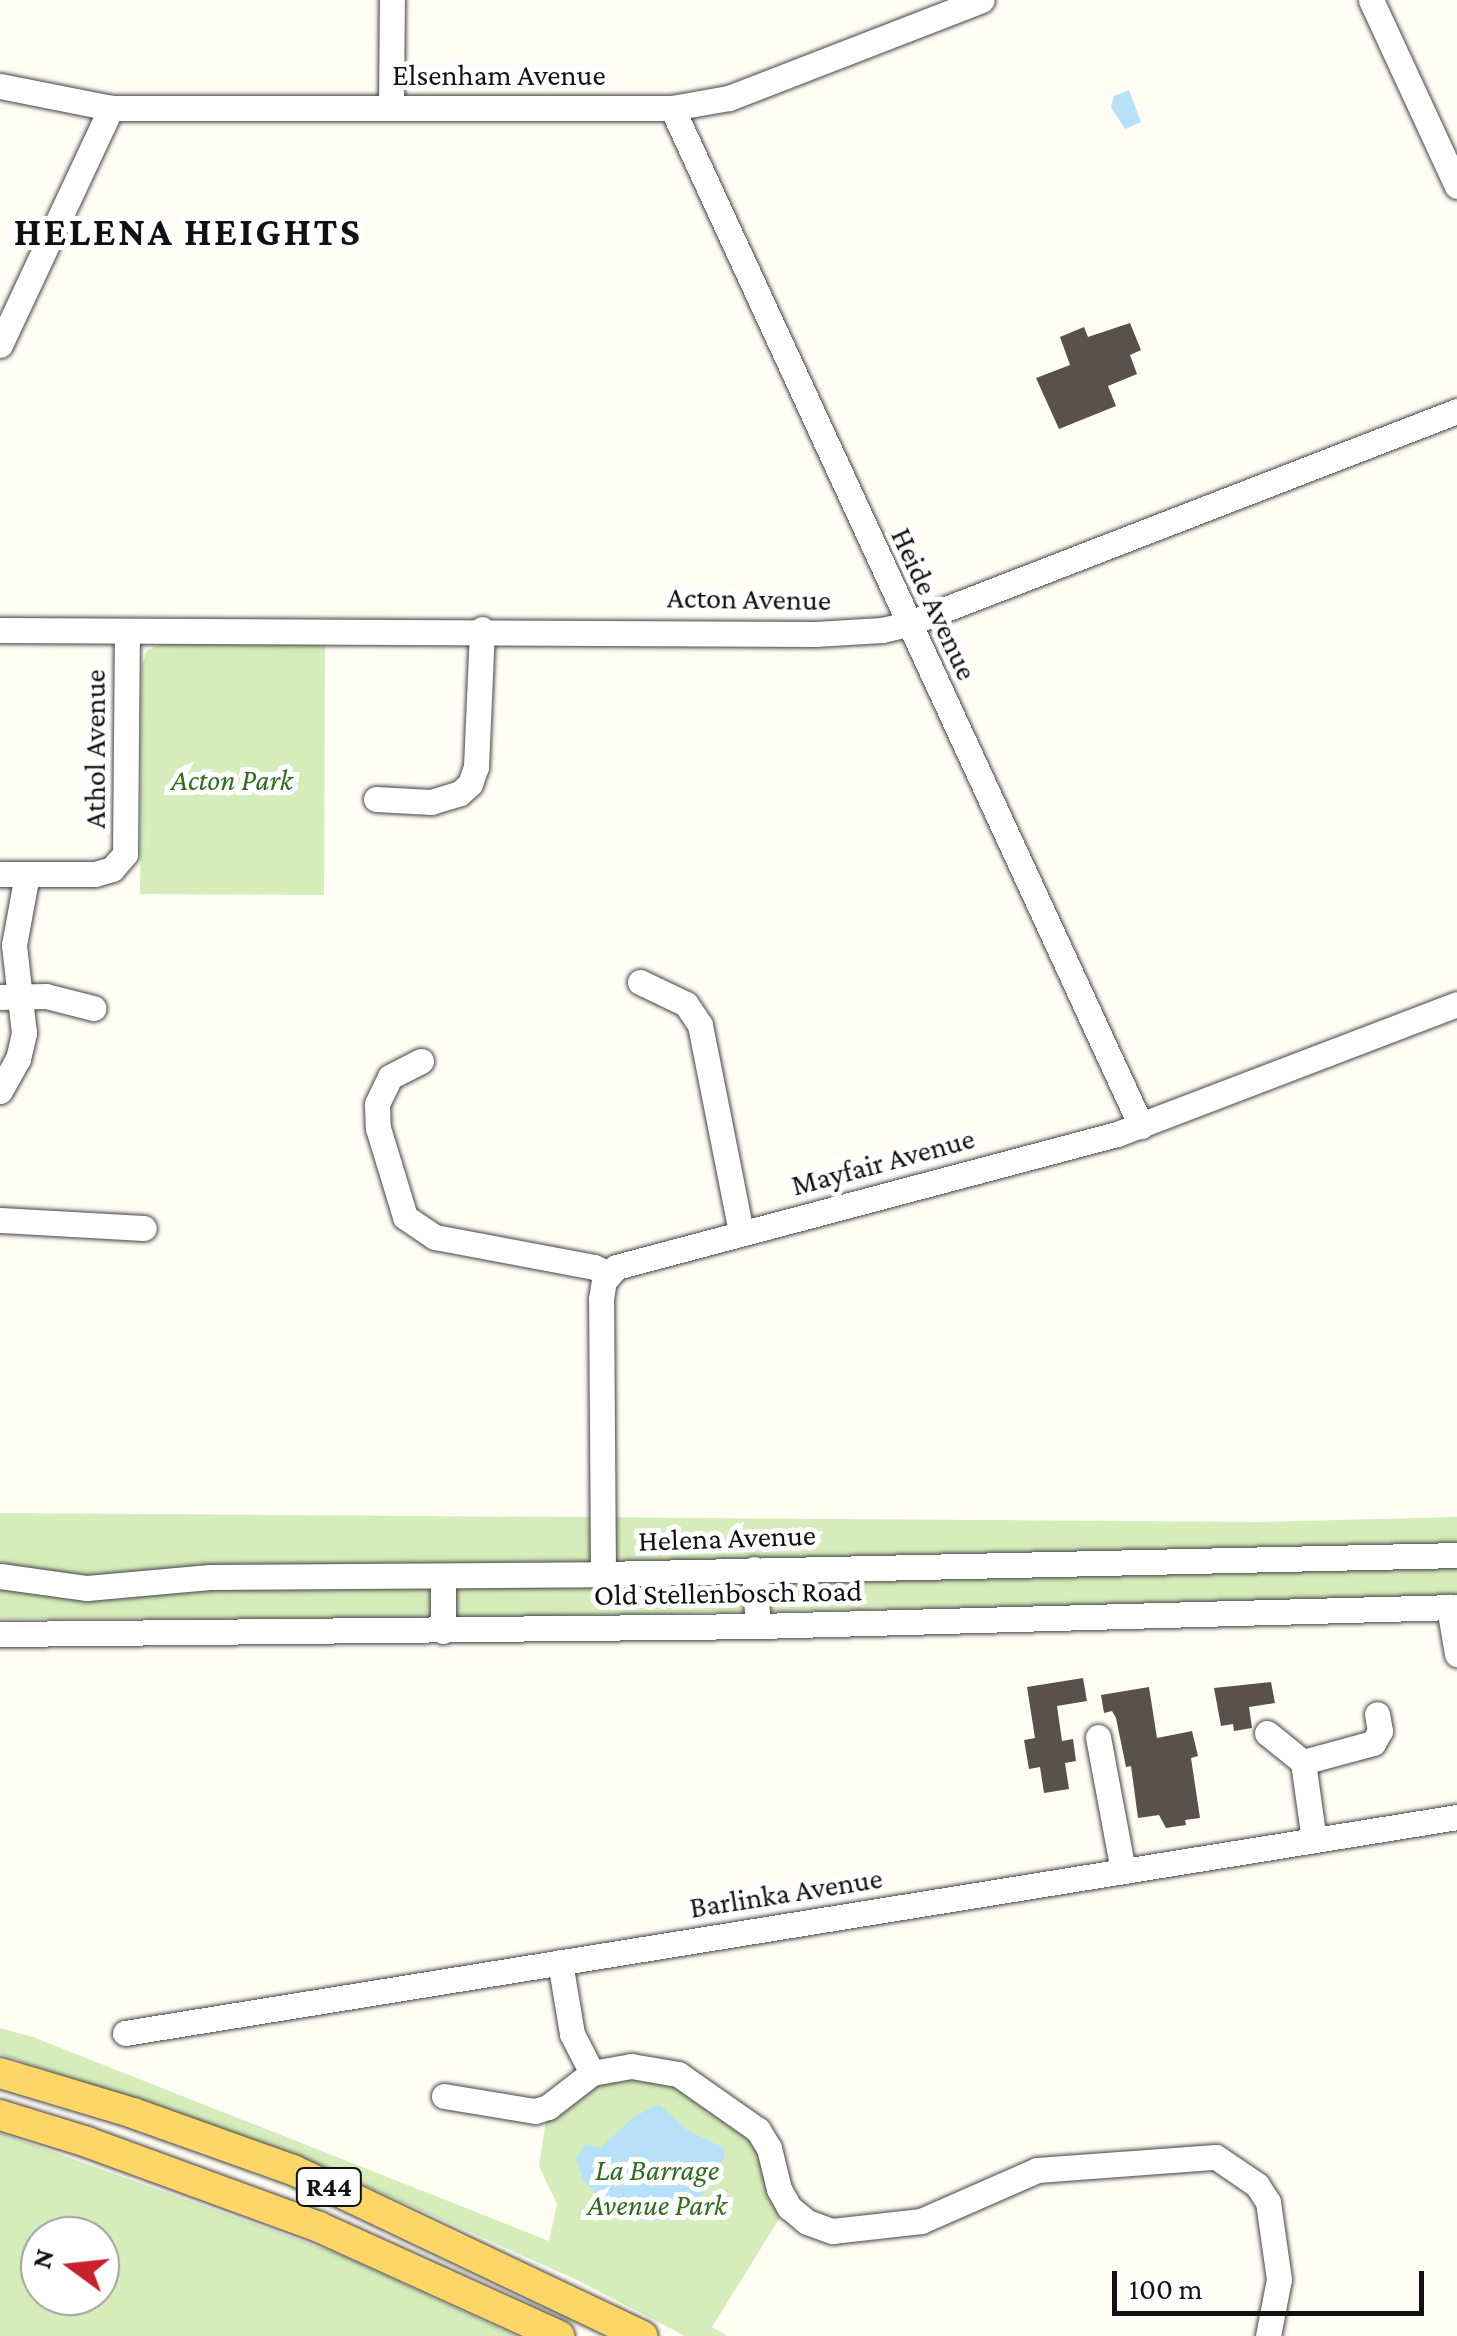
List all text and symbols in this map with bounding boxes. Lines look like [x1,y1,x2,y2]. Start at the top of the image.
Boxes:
street label: Elsenham Avenue [392,57,606,93]
district label: HELENA HEIGHTS [14,208,362,256]
street label: Heide Avenue [883,522,985,686]
street label: Acton Avenue [667,580,831,618]
street label: Athol Avenue [77,669,113,829]
park label: Acton Park [171,762,293,798]
street label: Mayfair Avenue [788,1120,978,1204]
street label: Helena Avenue [637,1517,817,1559]
street label: Old Stellenbosch Road [594,1573,862,1613]
street label: Barlinka Avenue [687,1860,885,1926]
park label: La Barrage Avenue Park [587,2152,727,2222]
road number: R44 [294,2164,364,2210]
north arrow [20,2216,120,2316]
text: N [25,2245,60,2272]
scale bar [1117,2251,1430,2313]
text: 100 m [1129,2272,1203,2305]

